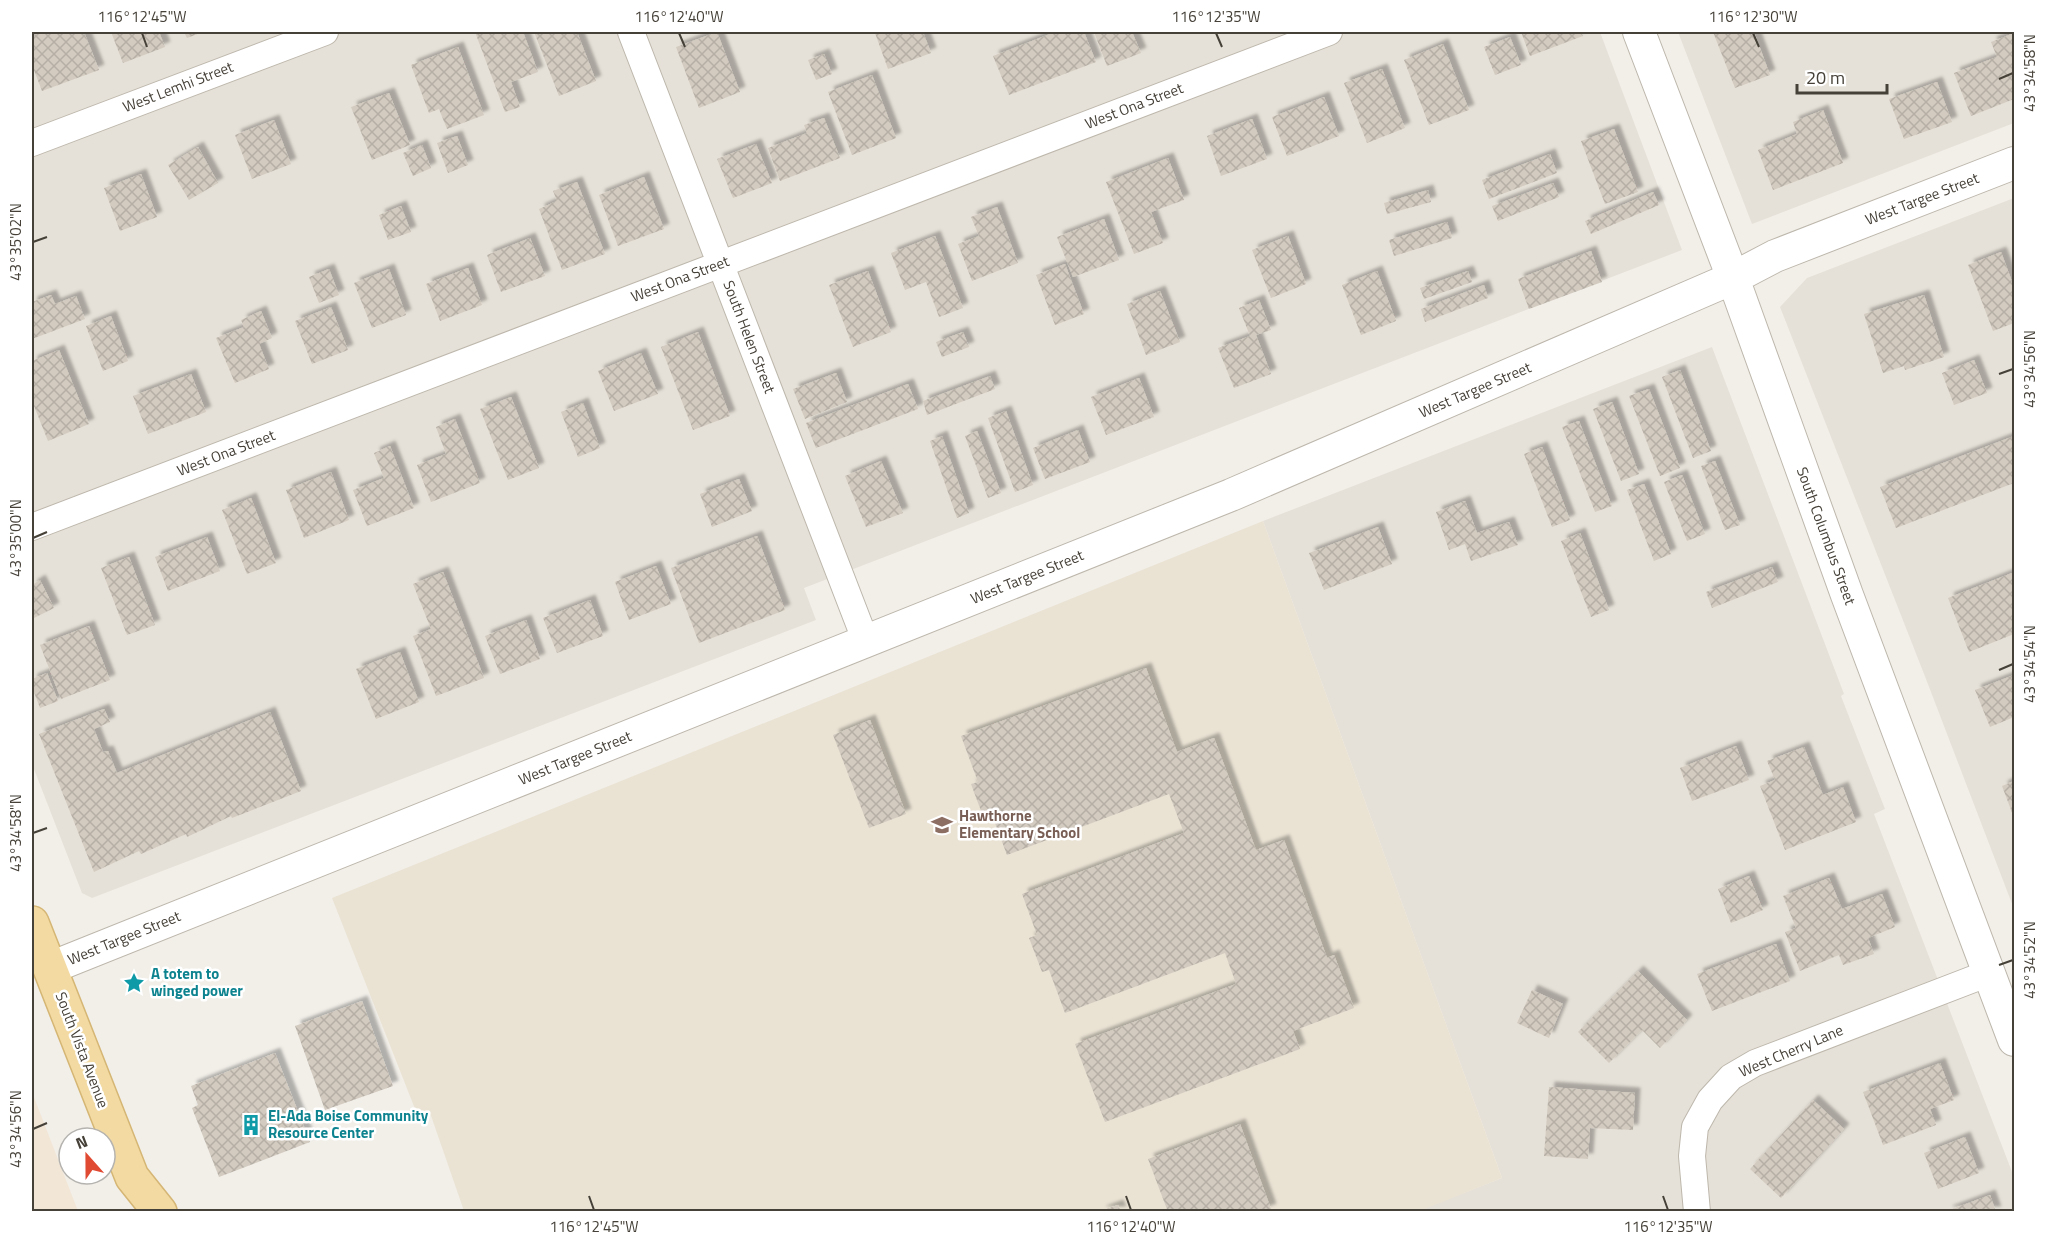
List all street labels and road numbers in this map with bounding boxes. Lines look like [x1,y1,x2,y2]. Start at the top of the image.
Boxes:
street label: West Lemhi Street [119,55,237,118]
street label: West Ona Street [1081,76,1187,135]
street label: West Targee Street [1862,166,1983,231]
street label: West Ona Street [627,249,733,308]
street label: South Helen Street [717,277,782,397]
street label: West Targee Street [1415,355,1535,424]
street label: West Ona Street [173,423,279,482]
street label: South Columbus Street [1791,464,1862,609]
street label: West Targee Street [967,543,1087,610]
street label: West Targee Street [515,724,635,791]
street label: West Targee Street [64,904,184,971]
street label: South Vista Avenue [50,988,115,1111]
street label: West Cherry Lane [1735,1018,1846,1083]

